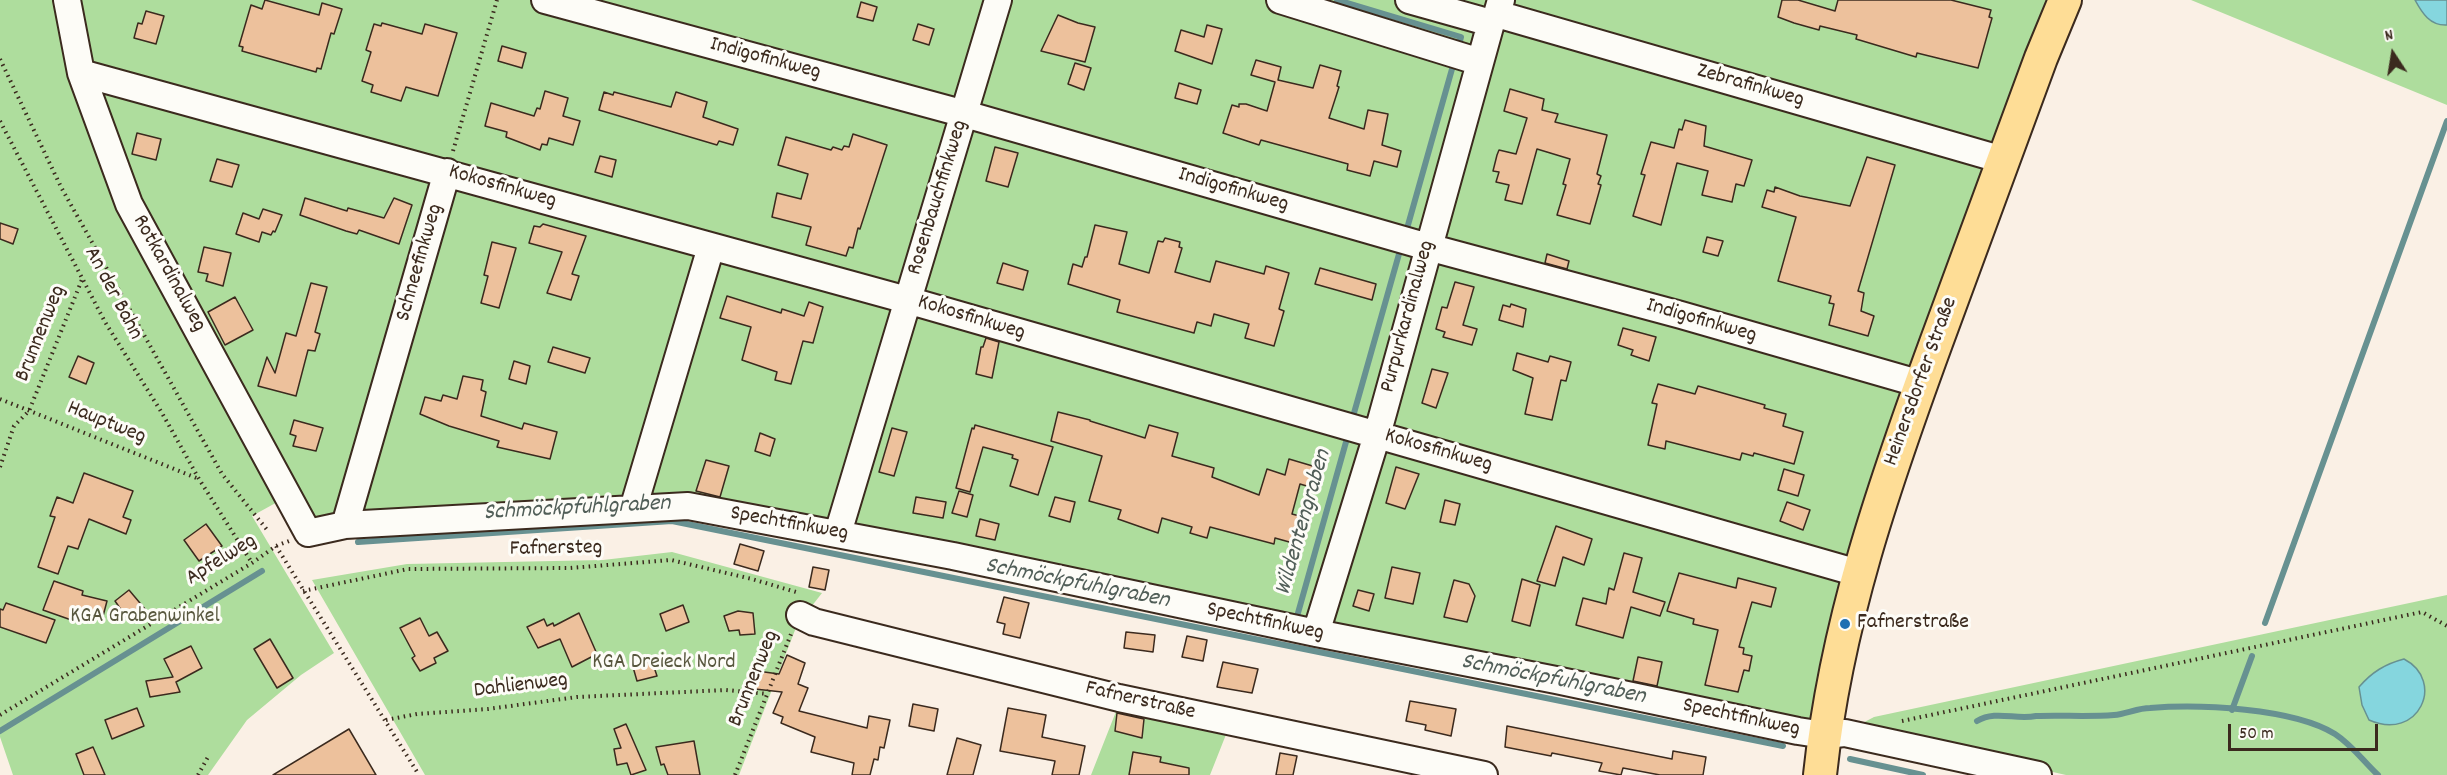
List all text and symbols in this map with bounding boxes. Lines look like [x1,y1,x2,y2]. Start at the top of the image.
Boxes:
north arrow [2363,24,2423,84]
text: N [2383,24,2395,48]
street label: Indigofinkweg [707,33,823,87]
street label: Zebrafinkweg [1693,59,1807,115]
street label: Rosenbauchfinkweg [903,117,975,279]
street label: Kokosfinkweg [445,160,559,216]
street label: Indigofinkweg [1175,163,1291,219]
street label: Schneefinkweg [392,201,450,325]
street label: Rotkardinalweg [125,211,211,337]
street label: Purpurkardinalweg [1376,238,1442,396]
street label: An der Bahn [77,243,147,345]
street label: Brunnenweg [11,282,73,386]
street label: Kokosfinkweg [914,290,1028,348]
street label: Indigofinkweg [1643,294,1759,350]
street label: Heinersdorfer Straße [1879,294,1965,470]
street label: Hauptweg [63,396,149,452]
street label: Kokosfinkweg [1381,424,1495,480]
water label: Wildentengraben [1270,447,1340,599]
water label: Schmöckpfuhlgraben [483,491,671,529]
street label: Spechtfinkweg [728,502,850,548]
street label: Apfelweg [182,529,262,593]
street label: Fafnersteg [509,536,603,564]
water label: Schmöckpfuhlgraben [982,553,1172,617]
street label: Spechtfinkweg [1204,598,1326,648]
park label: KGA Grabenwinkel [70,605,220,631]
place label: Fafnerstraße [1857,611,1969,637]
marker: Fafnerstraße [1838,617,1852,631]
street label: Brunnenweg [724,627,786,731]
water label: Schmöckpfuhlgraben [1458,649,1648,713]
park label: KGA Dreieck Nord [592,651,736,677]
street label: Dahlienweg [473,668,569,706]
street label: Fafnerstraße [1083,677,1197,727]
street label: Spechtfinkweg [1680,694,1802,744]
scale bar [2231,712,2381,750]
text: 50 m [2239,722,2274,747]

